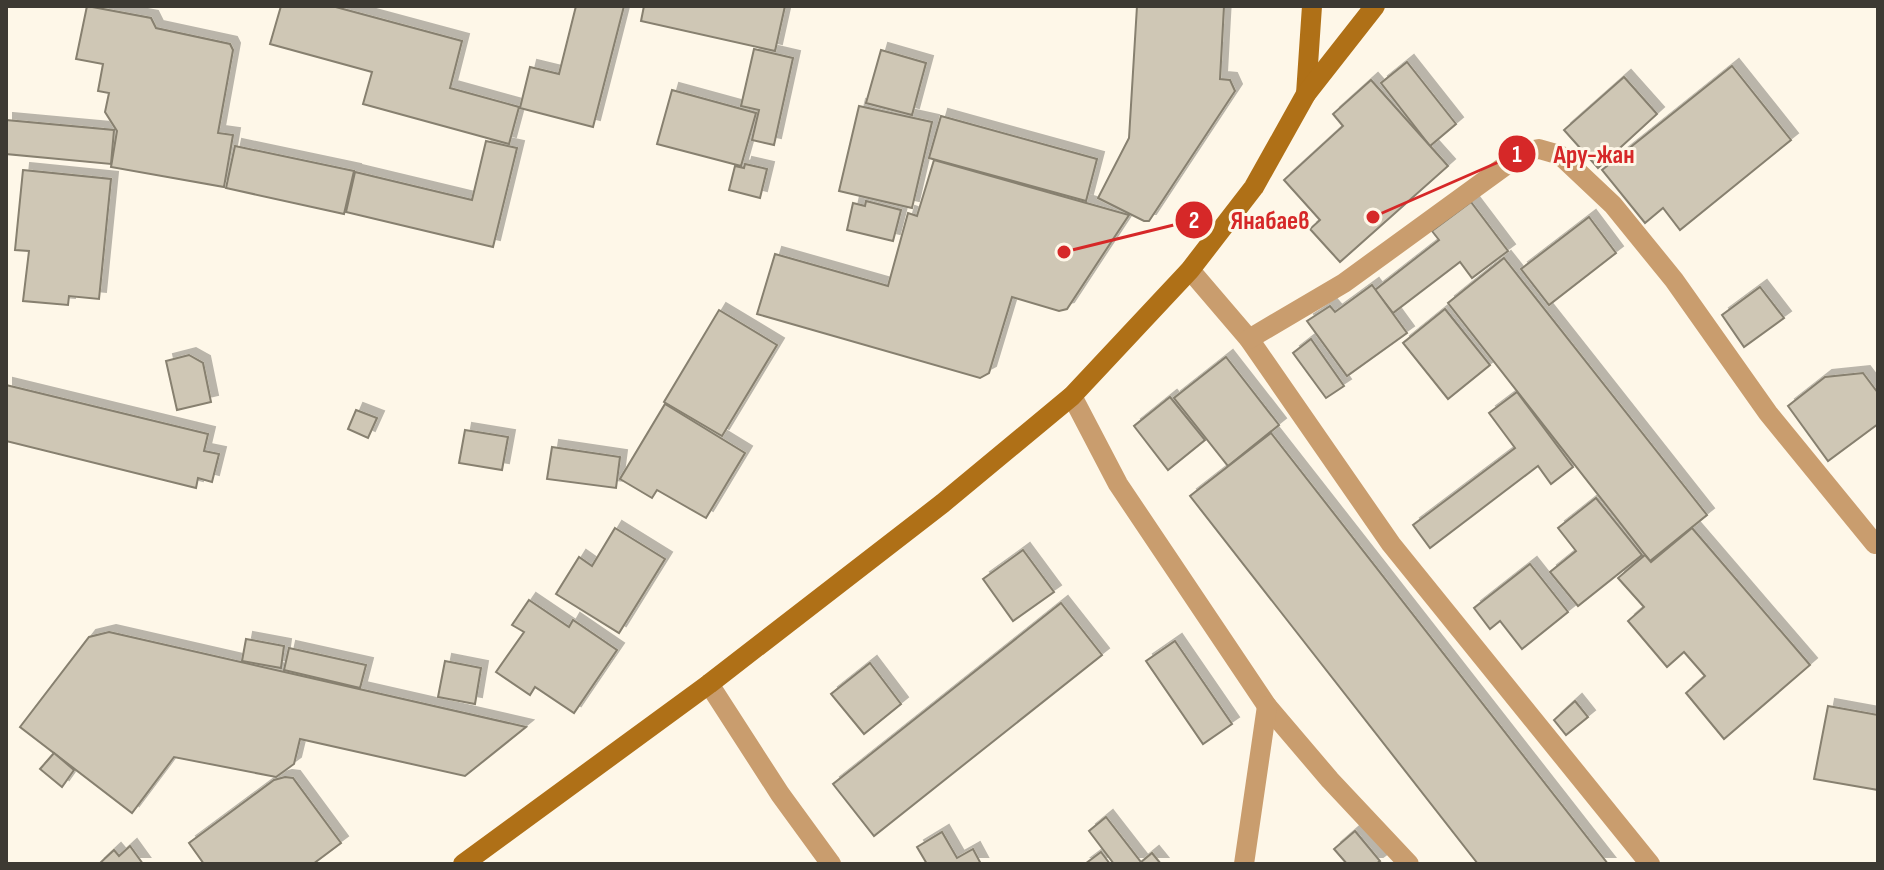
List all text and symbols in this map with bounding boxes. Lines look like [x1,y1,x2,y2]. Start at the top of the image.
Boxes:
callout: Ару-жан [1497,129,1651,179]
text: 1 [1512,140,1522,169]
text: Ару-жан [1552,140,1635,171]
callout: Янабаев [1174,195,1325,245]
text: 2 [1189,206,1199,235]
text: Янабаев [1230,206,1310,237]

